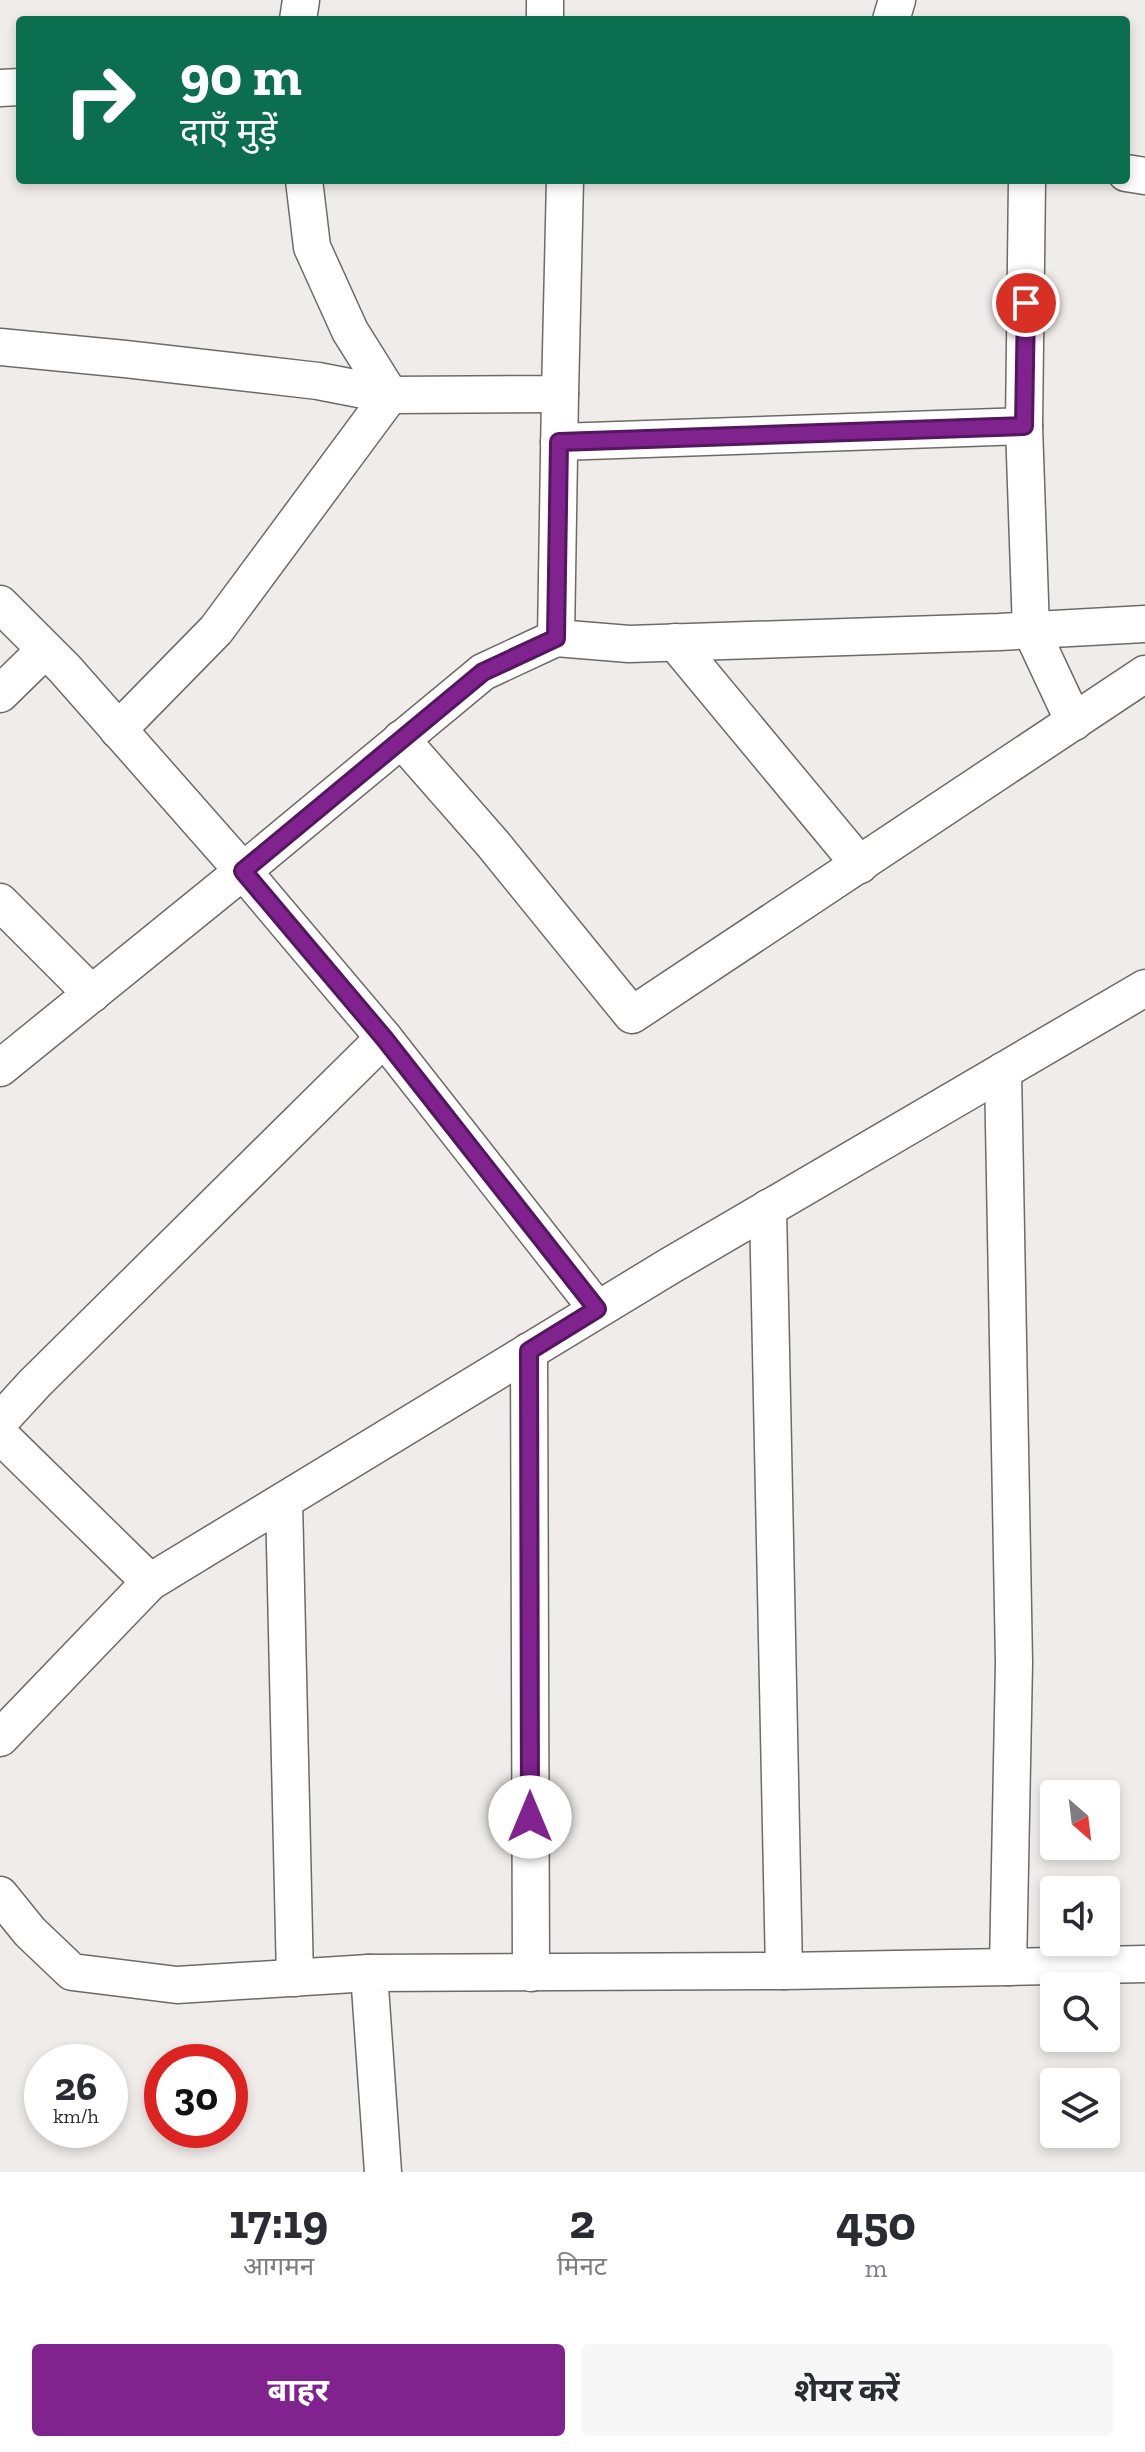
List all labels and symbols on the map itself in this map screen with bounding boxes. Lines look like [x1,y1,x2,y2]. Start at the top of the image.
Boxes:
pin [992,269,1060,337]
position arrow [488,1775,572,1859]
north arrow [1040,1780,1120,1860]
speed limit sign: 30 [144,2044,248,2148]

